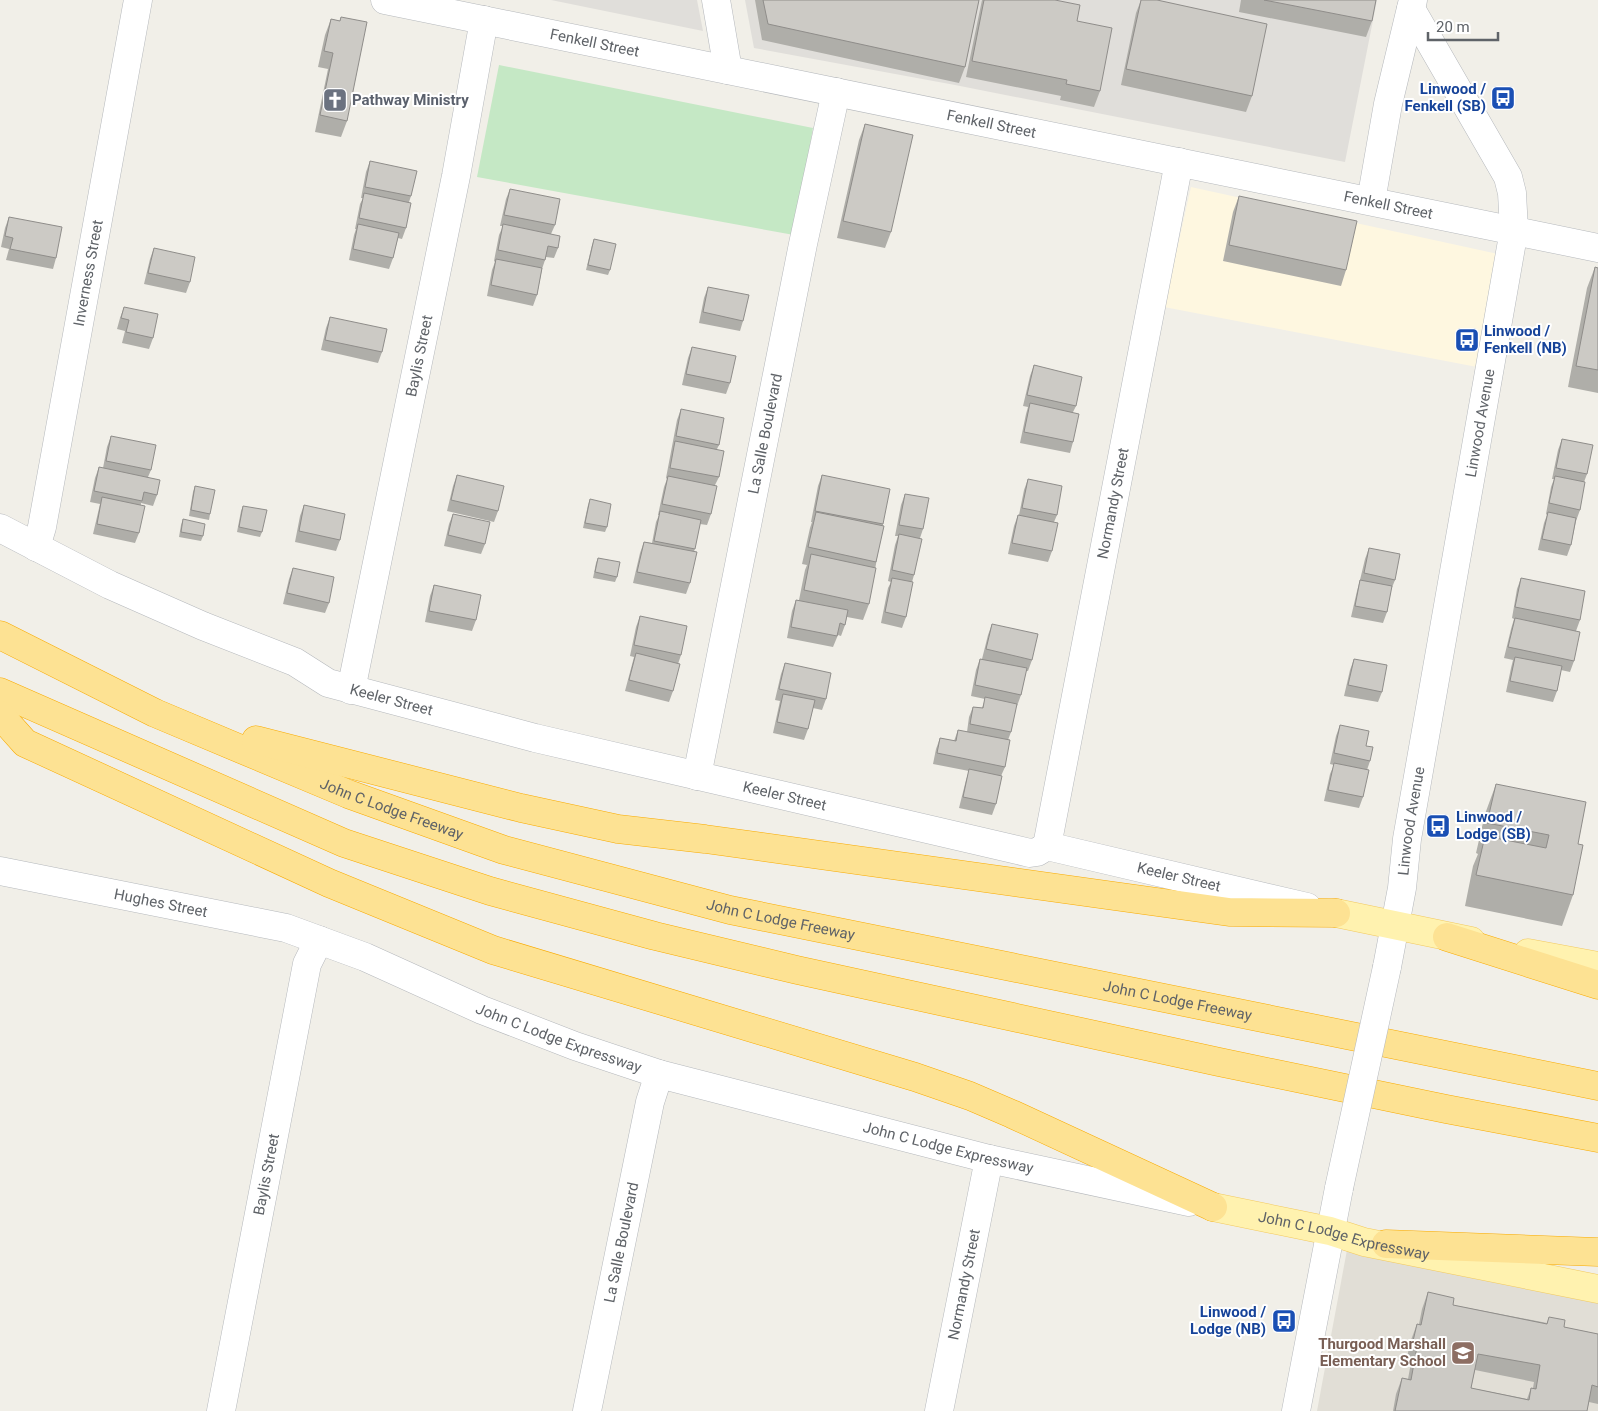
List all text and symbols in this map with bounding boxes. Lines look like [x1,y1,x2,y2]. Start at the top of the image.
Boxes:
scale bar [1428,10,1498,42]
text: 20 m [1436,18,1470,36]
street label: Fenkell Street [549,25,641,61]
place label: Linwood / Fenkell (SB) [1404,80,1486,115]
bus stop icon: Linwood / Fenkell (SB) [1490,85,1516,111]
church icon: Pathway Ministry [322,87,348,113]
place label: Pathway Ministry [352,91,469,109]
street label: Fenkell Street [945,106,1038,142]
street label: Fenkell Street [1342,187,1434,223]
street label: Inverness Street [70,218,107,328]
street label: Baylis Street [402,313,436,398]
place label: Linwood / Fenkell (NB) [1484,322,1567,357]
bus stop icon: Linwood / Fenkell (NB) [1454,327,1480,353]
street label: Linwood Avenue [1462,367,1498,479]
street label: La Salle Boulevard [744,372,786,496]
street label: Normandy Street [1094,446,1133,560]
street label: Keeler Street [348,680,435,720]
street label: Linwood Avenue [1394,765,1429,876]
street label: John C Lodge Freeway [317,774,466,844]
street label: Keeler Street [741,778,828,814]
place label: Linwood / Lodge (SB) [1456,808,1531,843]
bus stop icon: Linwood / Lodge (SB) [1425,813,1451,839]
street label: Keeler Street [1135,858,1223,895]
street label: Hughes Street [113,885,209,921]
street label: John C Lodge Freeway [704,895,857,944]
street label: John C Lodge Freeway [1102,977,1253,1025]
street label: John C Lodge Expressway [473,999,644,1077]
street label: John C Lodge Expressway [861,1118,1035,1177]
street label: Baylis Street [250,1132,283,1217]
street label: La Salle Boulevard [600,1181,642,1304]
street label: John C Lodge Expressway [1257,1208,1431,1264]
street label: Normandy Street [944,1227,984,1342]
place label: Linwood / Lodge (NB) [1190,1303,1266,1338]
bus stop icon: Linwood / Lodge (NB) [1271,1308,1297,1334]
place label: Thurgood Marshall Elementary School [1318,1335,1446,1370]
school or university icon: Thurgood Marshall Elementary School [1450,1340,1476,1366]

